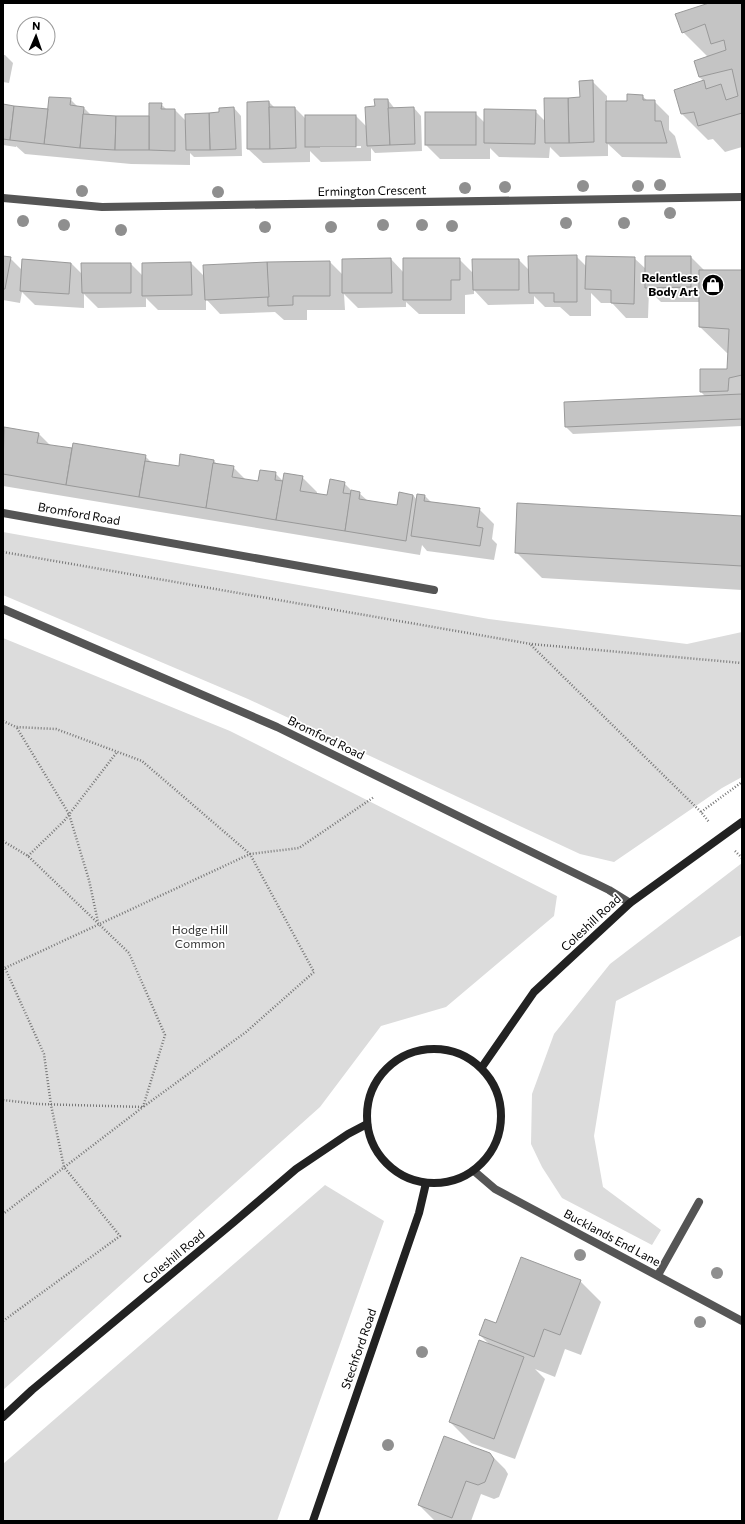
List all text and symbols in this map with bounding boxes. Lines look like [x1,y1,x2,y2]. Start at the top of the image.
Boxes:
north arrow [16,16,56,56]
text: N [32,19,41,32]
street label: Ermington Crescent [318,182,427,198]
place label: Relentless Body Art [641,270,698,298]
shop icon: Relentless Body Art [700,272,726,298]
street label: Bromford Road [37,499,122,527]
street label: Bromford Road [286,713,367,762]
street label: Coleshill Road [558,891,623,954]
park label: Hodge Hill Common [172,922,228,950]
street label: Bucklands End Lane [562,1206,663,1268]
street label: Coleshill Road [140,1226,207,1286]
street label: Stechford Road [338,1306,378,1391]

